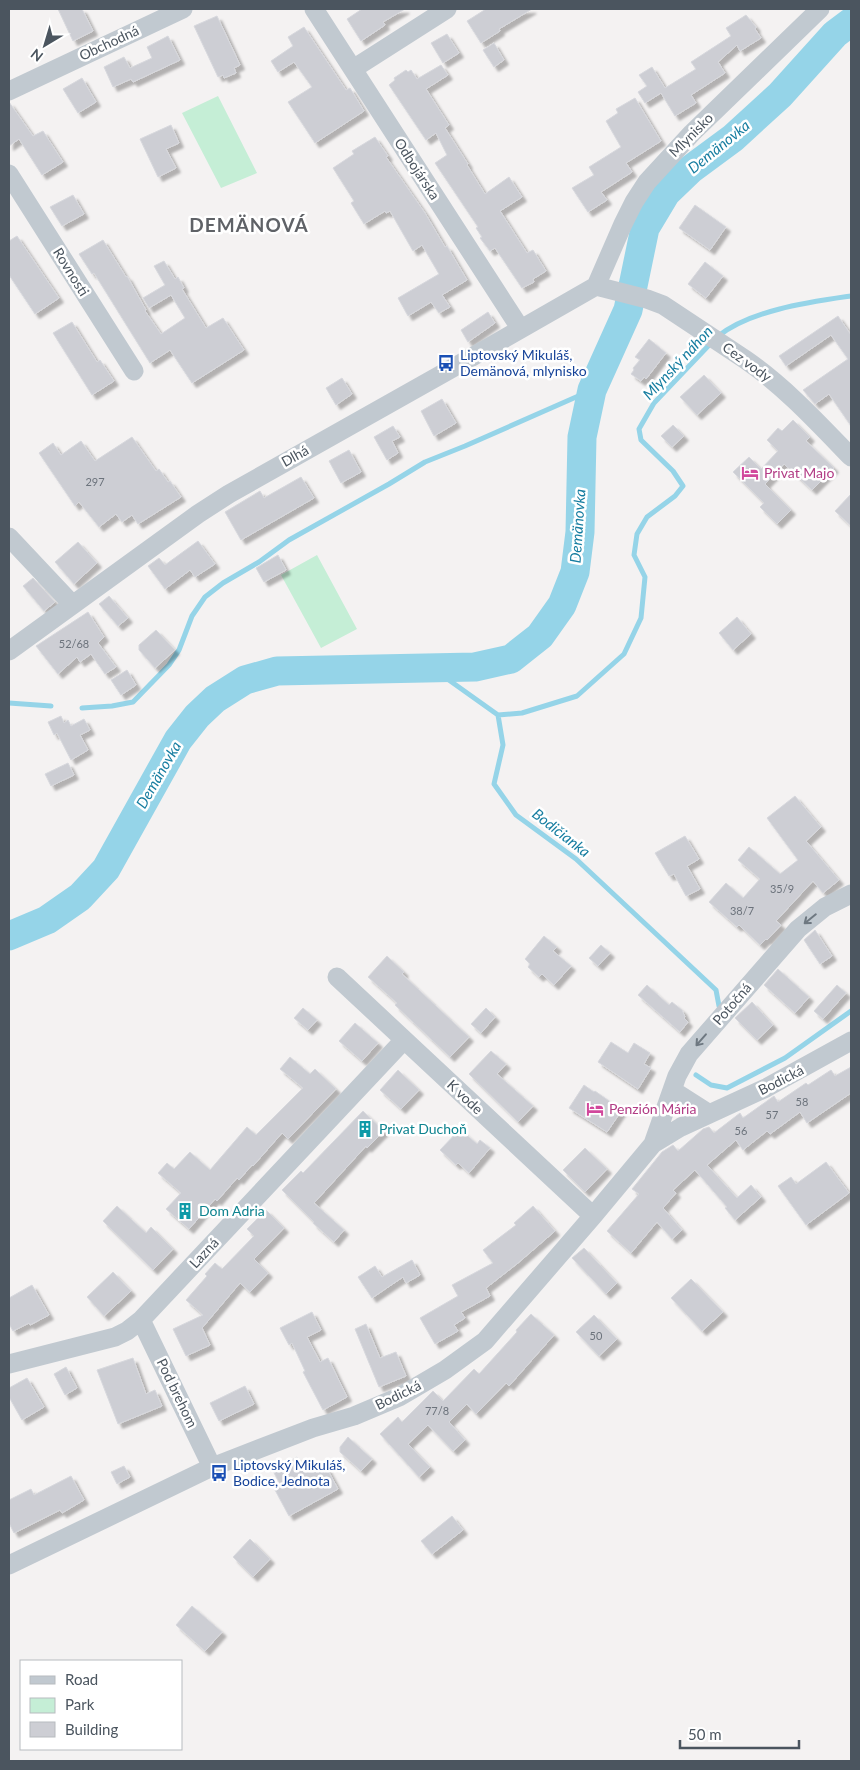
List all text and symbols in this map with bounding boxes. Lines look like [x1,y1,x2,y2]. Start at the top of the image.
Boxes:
north arrow [20,20,70,70]
street label: Obchodná [76,21,141,64]
text: N [27,46,46,66]
street label: Mlynisko [665,109,716,160]
water label: Demänovka [684,116,753,177]
street label: Odbojárska [391,135,444,203]
district label: DEMÄNOVÁ [189,213,309,236]
street label: Rovnosti [50,244,93,299]
water label: Mlynský náhon [639,322,716,403]
street label: Cez vody [720,338,776,385]
place label: Liptovský Mikuláš, Demänová, mlynisko [460,346,587,379]
bus stop icon: Liptovský Mikuláš, Demänová, mlynisko [436,353,456,373]
street label: Dlhá [278,441,311,470]
hotel icon: Privat Majo [740,463,760,483]
place label: Privat Majo [764,464,834,481]
house number: 297 [85,475,105,488]
water label: Demänovka [565,488,589,564]
house number: 52/68 [59,637,89,650]
water label: Demänovka [132,738,185,811]
water label: Bodičianka [529,804,594,861]
house number: 35/9 [770,882,794,895]
house number: 38/7 [730,904,754,917]
one-way arrow [803,913,816,924]
street label: Potočná [709,979,755,1028]
one-way arrow [696,1033,707,1046]
street label: Bodická [755,1061,806,1098]
street label: K vode [444,1076,487,1117]
house number: 58 [796,1095,808,1108]
hotel icon: Penzión Mária [585,1099,605,1119]
place label: Penzión Mária [609,1100,696,1117]
house number: 57 [766,1108,778,1121]
building icon: Privat Duchoň [355,1119,375,1139]
place label: Privat Duchoň [379,1120,467,1137]
house number: 56 [735,1124,747,1137]
building icon: Dom Adria [175,1201,195,1221]
place label: Dom Adria [199,1202,265,1219]
street label: Lazná [185,1234,222,1271]
house number: 50 [590,1329,603,1342]
street label: Pod brehom [153,1355,201,1430]
street label: Bodická [372,1376,423,1413]
house number: 77/8 [425,1404,449,1417]
place label: Liptovský Mikuláš, Bodice, Jednota [233,1456,345,1489]
bus stop icon: Liptovský Mikuláš, Bodice, Jednota [209,1463,229,1483]
legend [20,1660,182,1750]
text: Road [65,1670,98,1688]
text: Park [65,1695,95,1713]
scale bar [680,1718,799,1750]
text: Building [65,1720,118,1738]
text: 50 m [688,1725,722,1743]

